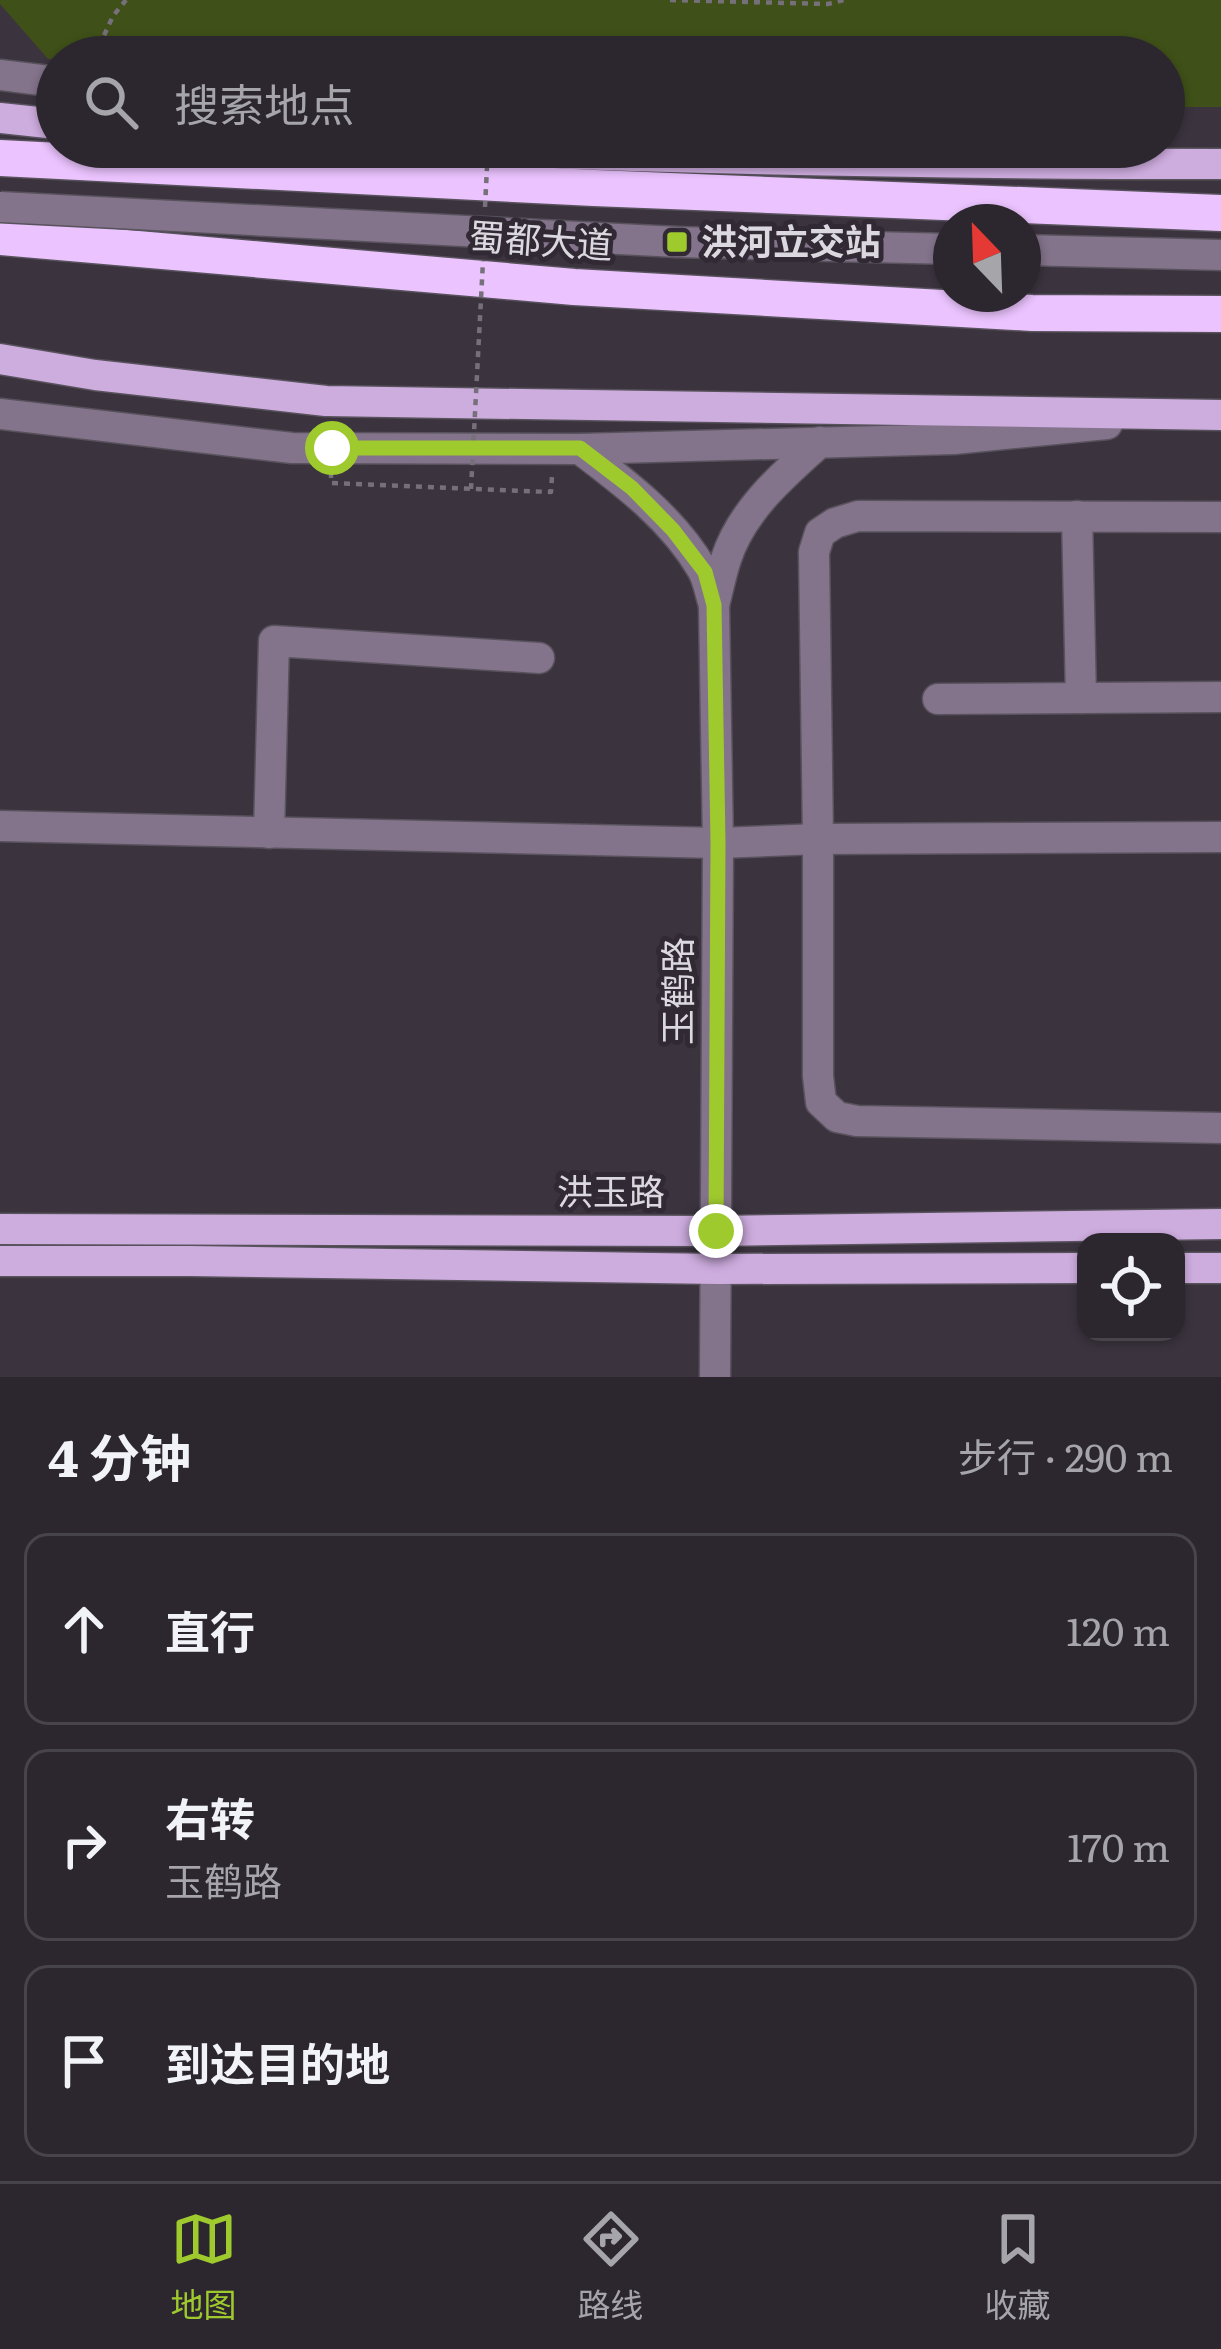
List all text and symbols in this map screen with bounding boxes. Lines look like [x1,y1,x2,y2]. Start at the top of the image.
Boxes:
search box [36,36,1185,168]
icon: search [78,69,144,135]
text: 搜索地点 [174,69,354,136]
north arrow [933,204,1041,312]
street label: 蜀都大道 [467,207,615,270]
place label: 洪河立交站 [701,213,881,266]
marker: 洪河立交站 [664,229,690,255]
route start [305,421,359,475]
street label: 玉鹤路 [649,937,702,1045]
street label: 洪玉路 [557,1163,665,1216]
route end [689,1204,743,1258]
map controls [1077,1233,1185,1341]
button: locate [1077,1233,1185,1341]
text: 4 分钟 [48,1417,191,1493]
text: 步行 · 290 m [958,1426,1173,1484]
icon: ahead [51,1596,117,1662]
text: 直行 [165,1596,255,1663]
text: 120 m [1066,1600,1170,1658]
text: 右转 [165,1783,255,1850]
icon: right [51,1812,117,1878]
text: 170 m [1067,1816,1170,1874]
text: 玉鹤路 [165,1850,282,1908]
icon: arrive [51,2028,117,2094]
text: 到达目的地 [165,2028,390,2095]
tab: 地图 [171,2206,237,2327]
tab: 路线 [578,2206,644,2327]
tab: 收藏 [985,2206,1051,2327]

